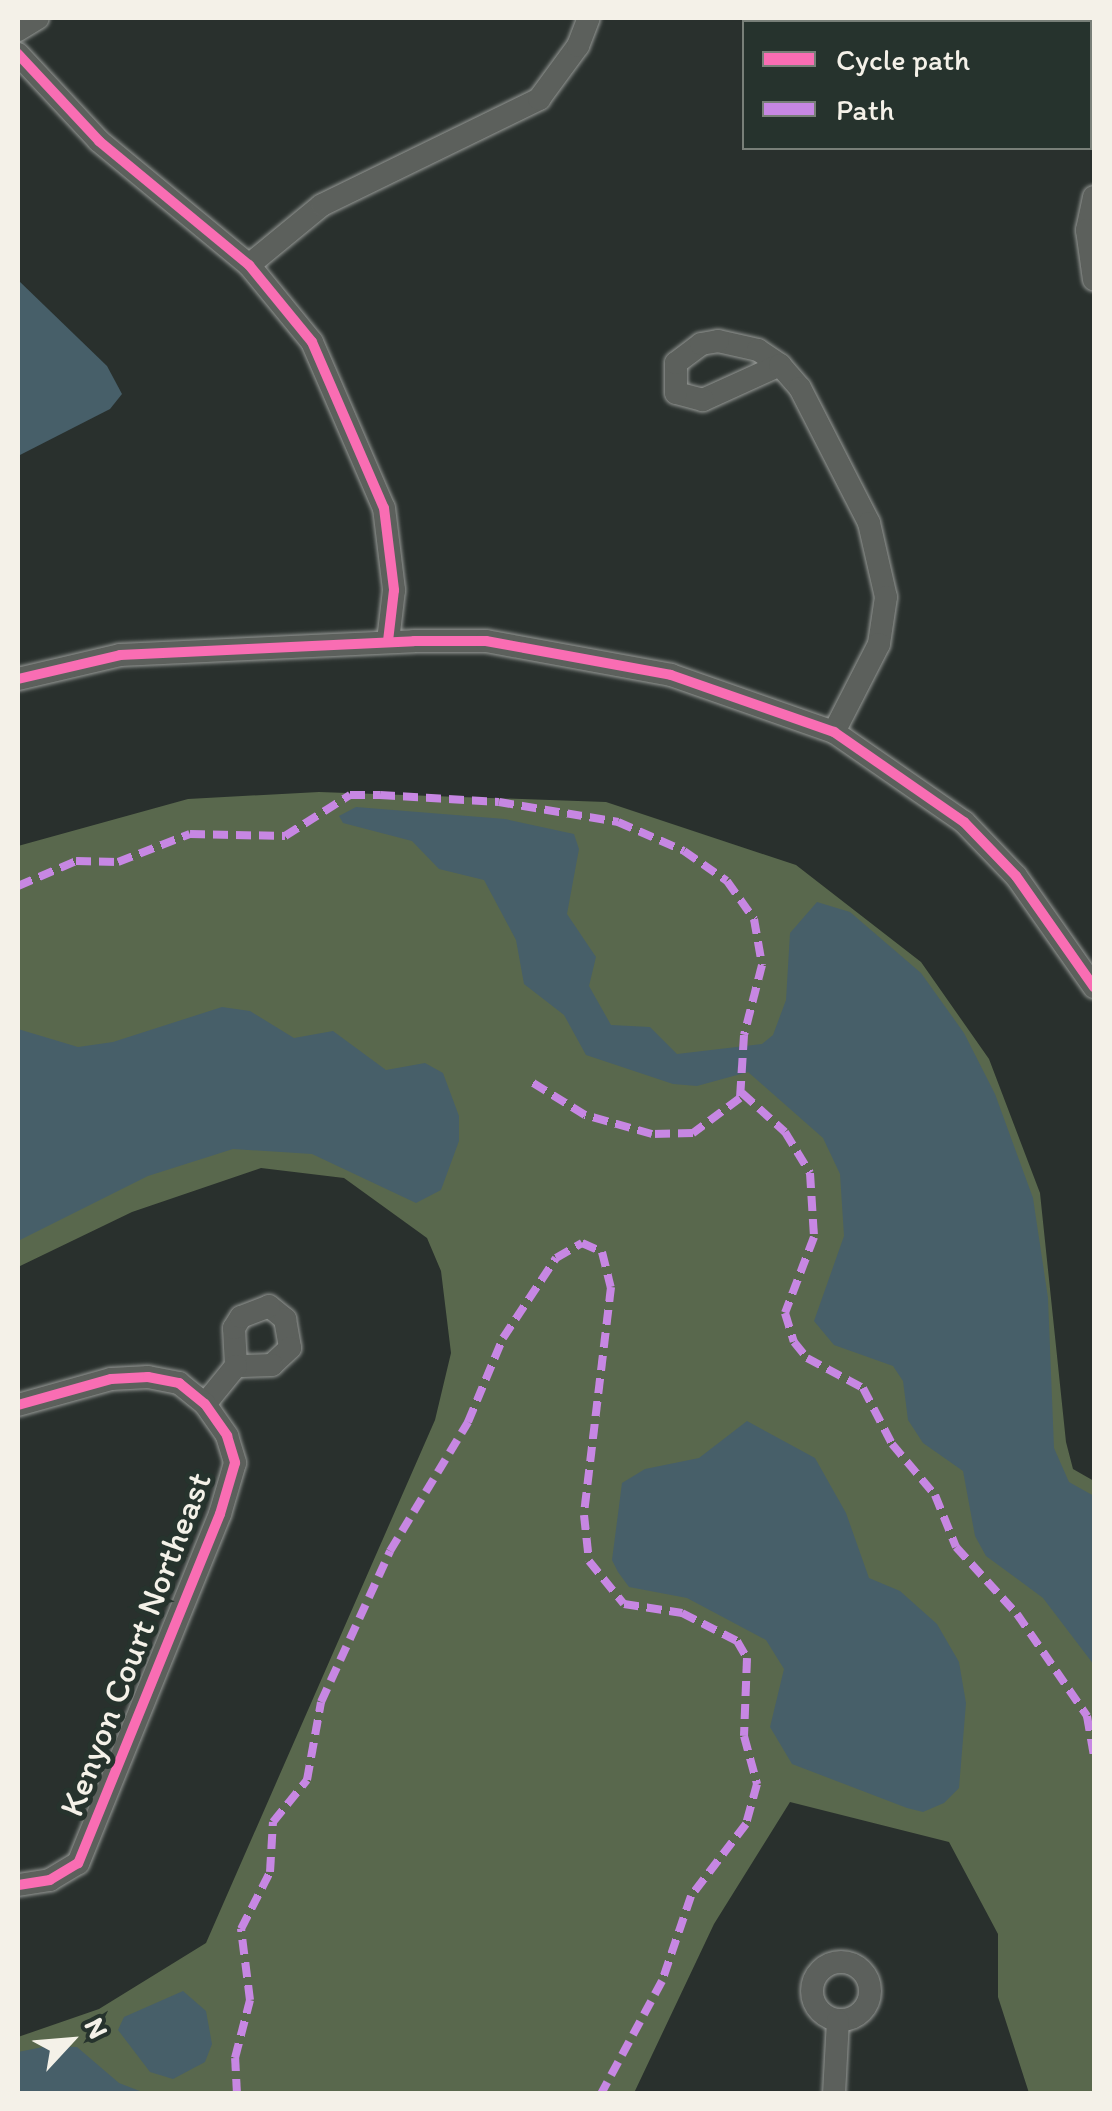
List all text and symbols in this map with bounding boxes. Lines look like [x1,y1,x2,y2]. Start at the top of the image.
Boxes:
legend [742,20,1092,150]
text: Cycle path [836,41,970,78]
text: Path [836,91,894,128]
street label: Kenyon Court Northeast [50,1466,220,1822]
north arrow [20,1991,120,2091]
text: N [78,2012,116,2044]

